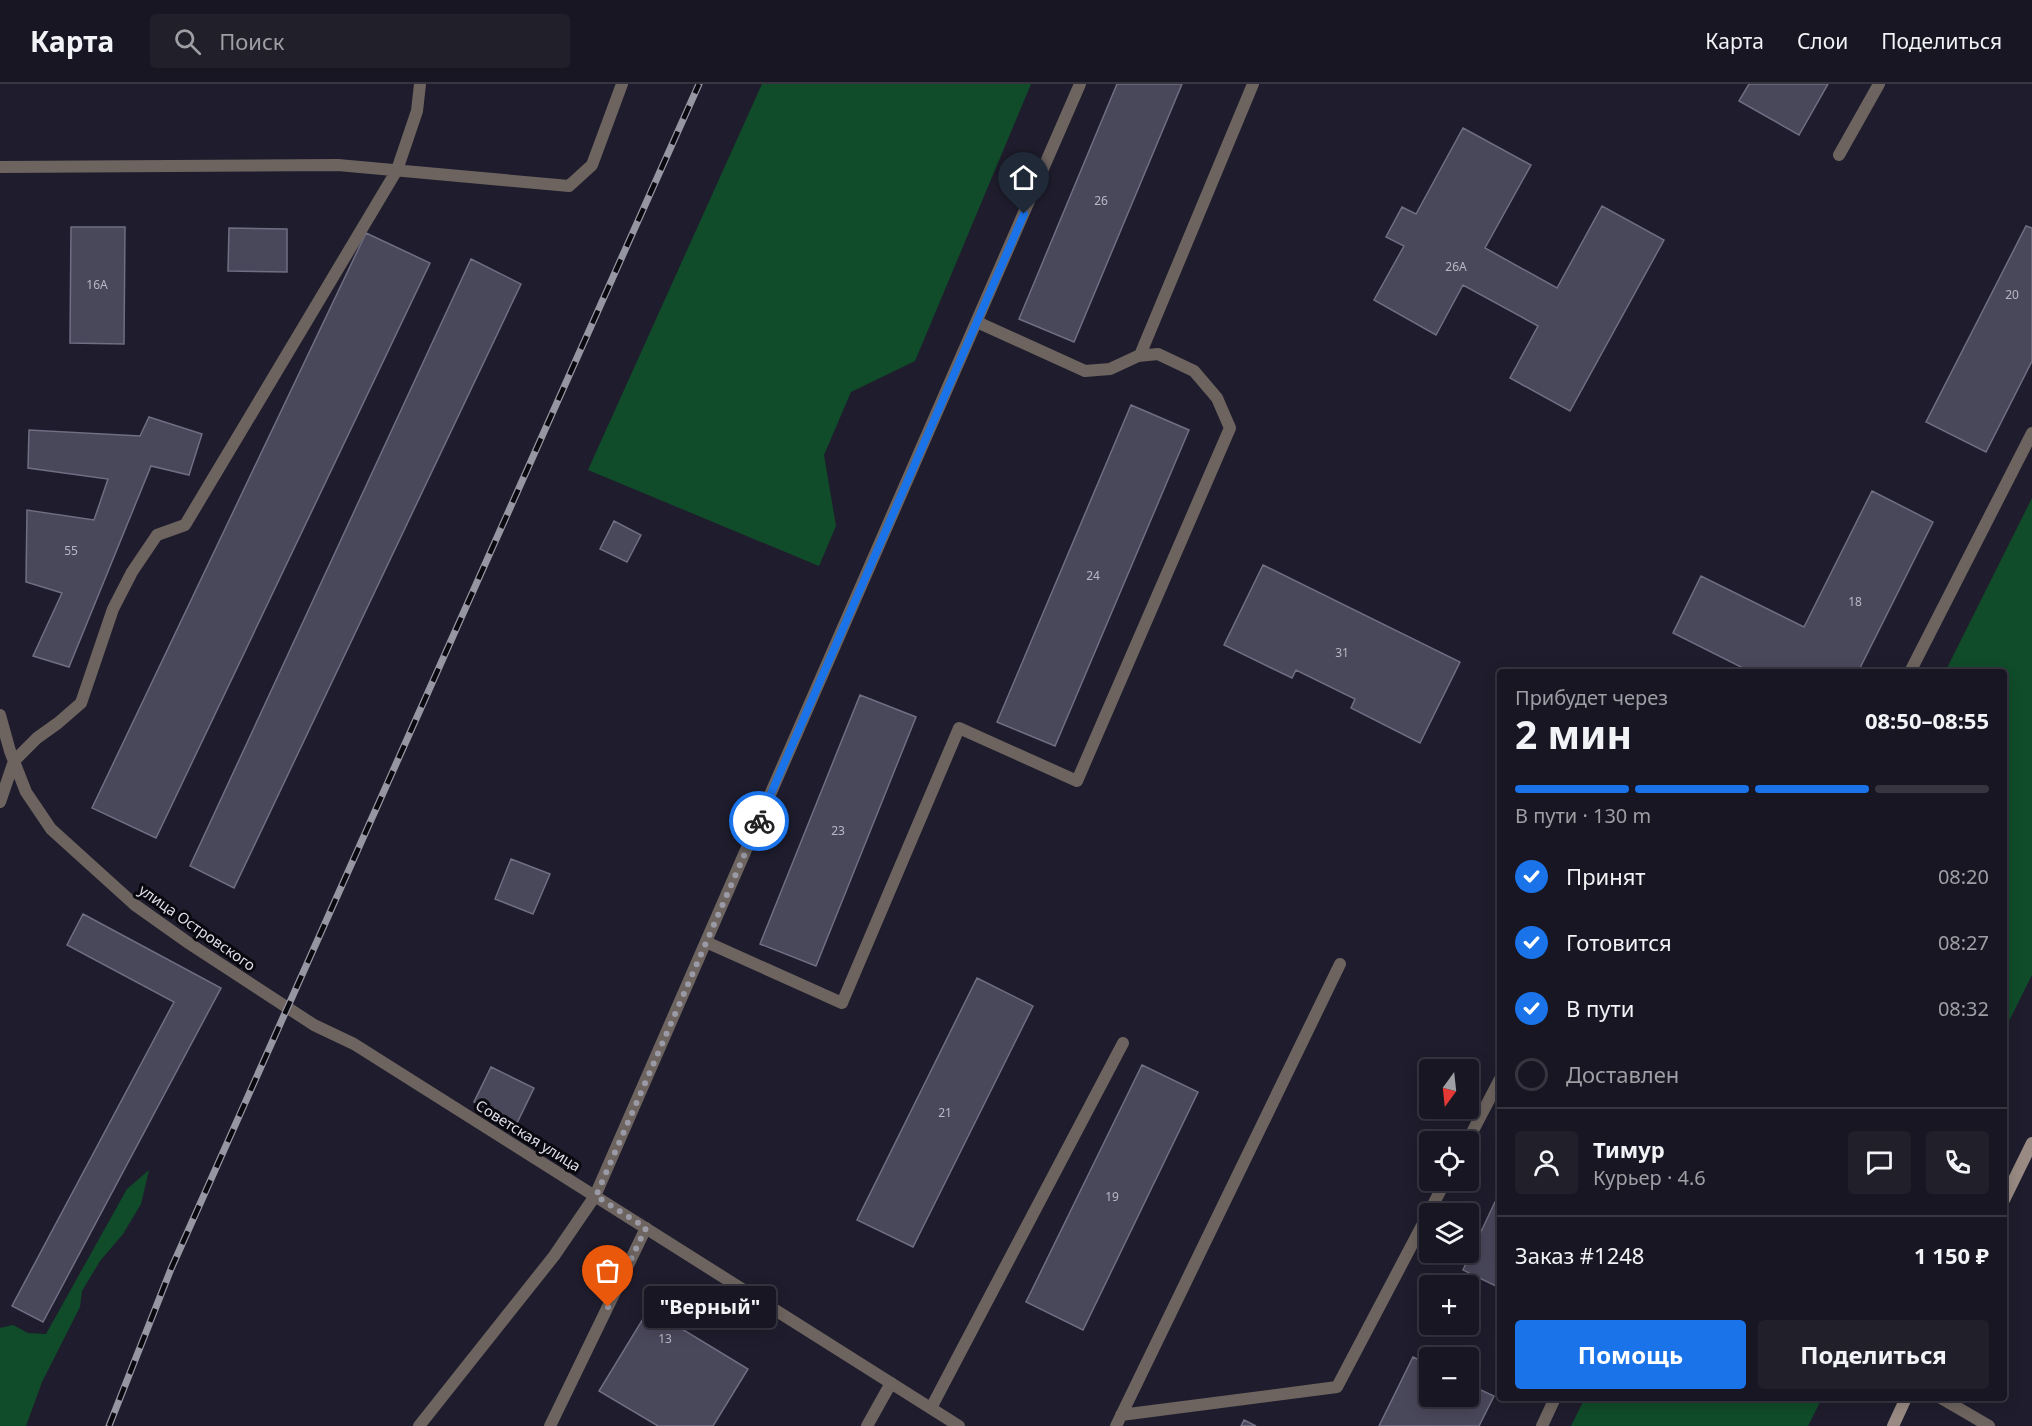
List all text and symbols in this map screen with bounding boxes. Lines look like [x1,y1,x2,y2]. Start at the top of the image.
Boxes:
search box [150,14,570,68]
text: Карта [30,22,114,60]
icon: search [171,25,204,58]
text: Поиск [219,26,285,56]
text: Карта [1705,27,1764,55]
text: Слои [1797,27,1848,55]
text: Поделиться [1881,27,2002,55]
pin [998,152,1049,214]
icon: home [1007,161,1040,194]
house number: 26 [1094,192,1108,209]
house number: 26А [1445,258,1467,275]
house number: 16А [86,276,108,293]
house number: 20 [2005,286,2019,303]
house number: 55 [64,542,78,559]
house number: 24 [1086,567,1100,584]
house number: 18 [1848,593,1862,610]
house number: 31 [1335,644,1349,661]
text: Прибудет через [1515,684,1668,711]
text: 08:50–08:55 [1865,705,1989,735]
text: 2 мин [1515,707,1632,760]
courier [729,791,789,851]
text: В пути · 130 m [1515,802,1651,829]
icon: bike [743,805,776,838]
house number: 23 [831,822,845,839]
icon: check [1515,860,1548,893]
text: Принят [1566,861,1646,891]
text: 08:20 [1938,863,1989,890]
street label: улица Островского [135,879,260,975]
icon: check [1515,926,1548,959]
text: Готовится [1566,927,1672,957]
text: 08:27 [1938,929,1989,956]
icon: check [1515,992,1548,1025]
text: В пути [1566,993,1634,1023]
text: 08:32 [1938,995,1989,1022]
north arrow [1419,1059,1479,1119]
map controls [1419,1059,1479,1407]
text: Доставлен [1566,1059,1679,1089]
street label: Советская улица [472,1095,585,1176]
house number: 21 [938,1104,952,1121]
button: locate [1419,1131,1479,1191]
button: person [1515,1131,1578,1194]
button: chat [1848,1131,1911,1194]
button: phone [1926,1131,1989,1194]
text: Тимур [1593,1134,1665,1164]
text: Курьер · 4.6 [1593,1164,1706,1191]
house number: 19 [1105,1188,1119,1205]
button: layers [1419,1203,1479,1263]
text: Заказ #1248 [1515,1240,1644,1270]
text: 1 150 ₽ [1914,1240,1989,1270]
pin [582,1245,633,1307]
icon: bag [591,1254,624,1287]
button: + [1419,1275,1479,1335]
callout: "Верный" [644,1286,776,1328]
text: "Верный" [660,1293,760,1320]
button: Помощь [1515,1320,1746,1389]
button: Поделиться [1758,1320,1989,1389]
house number: 13 [658,1330,672,1347]
button: − [1419,1347,1479,1407]

